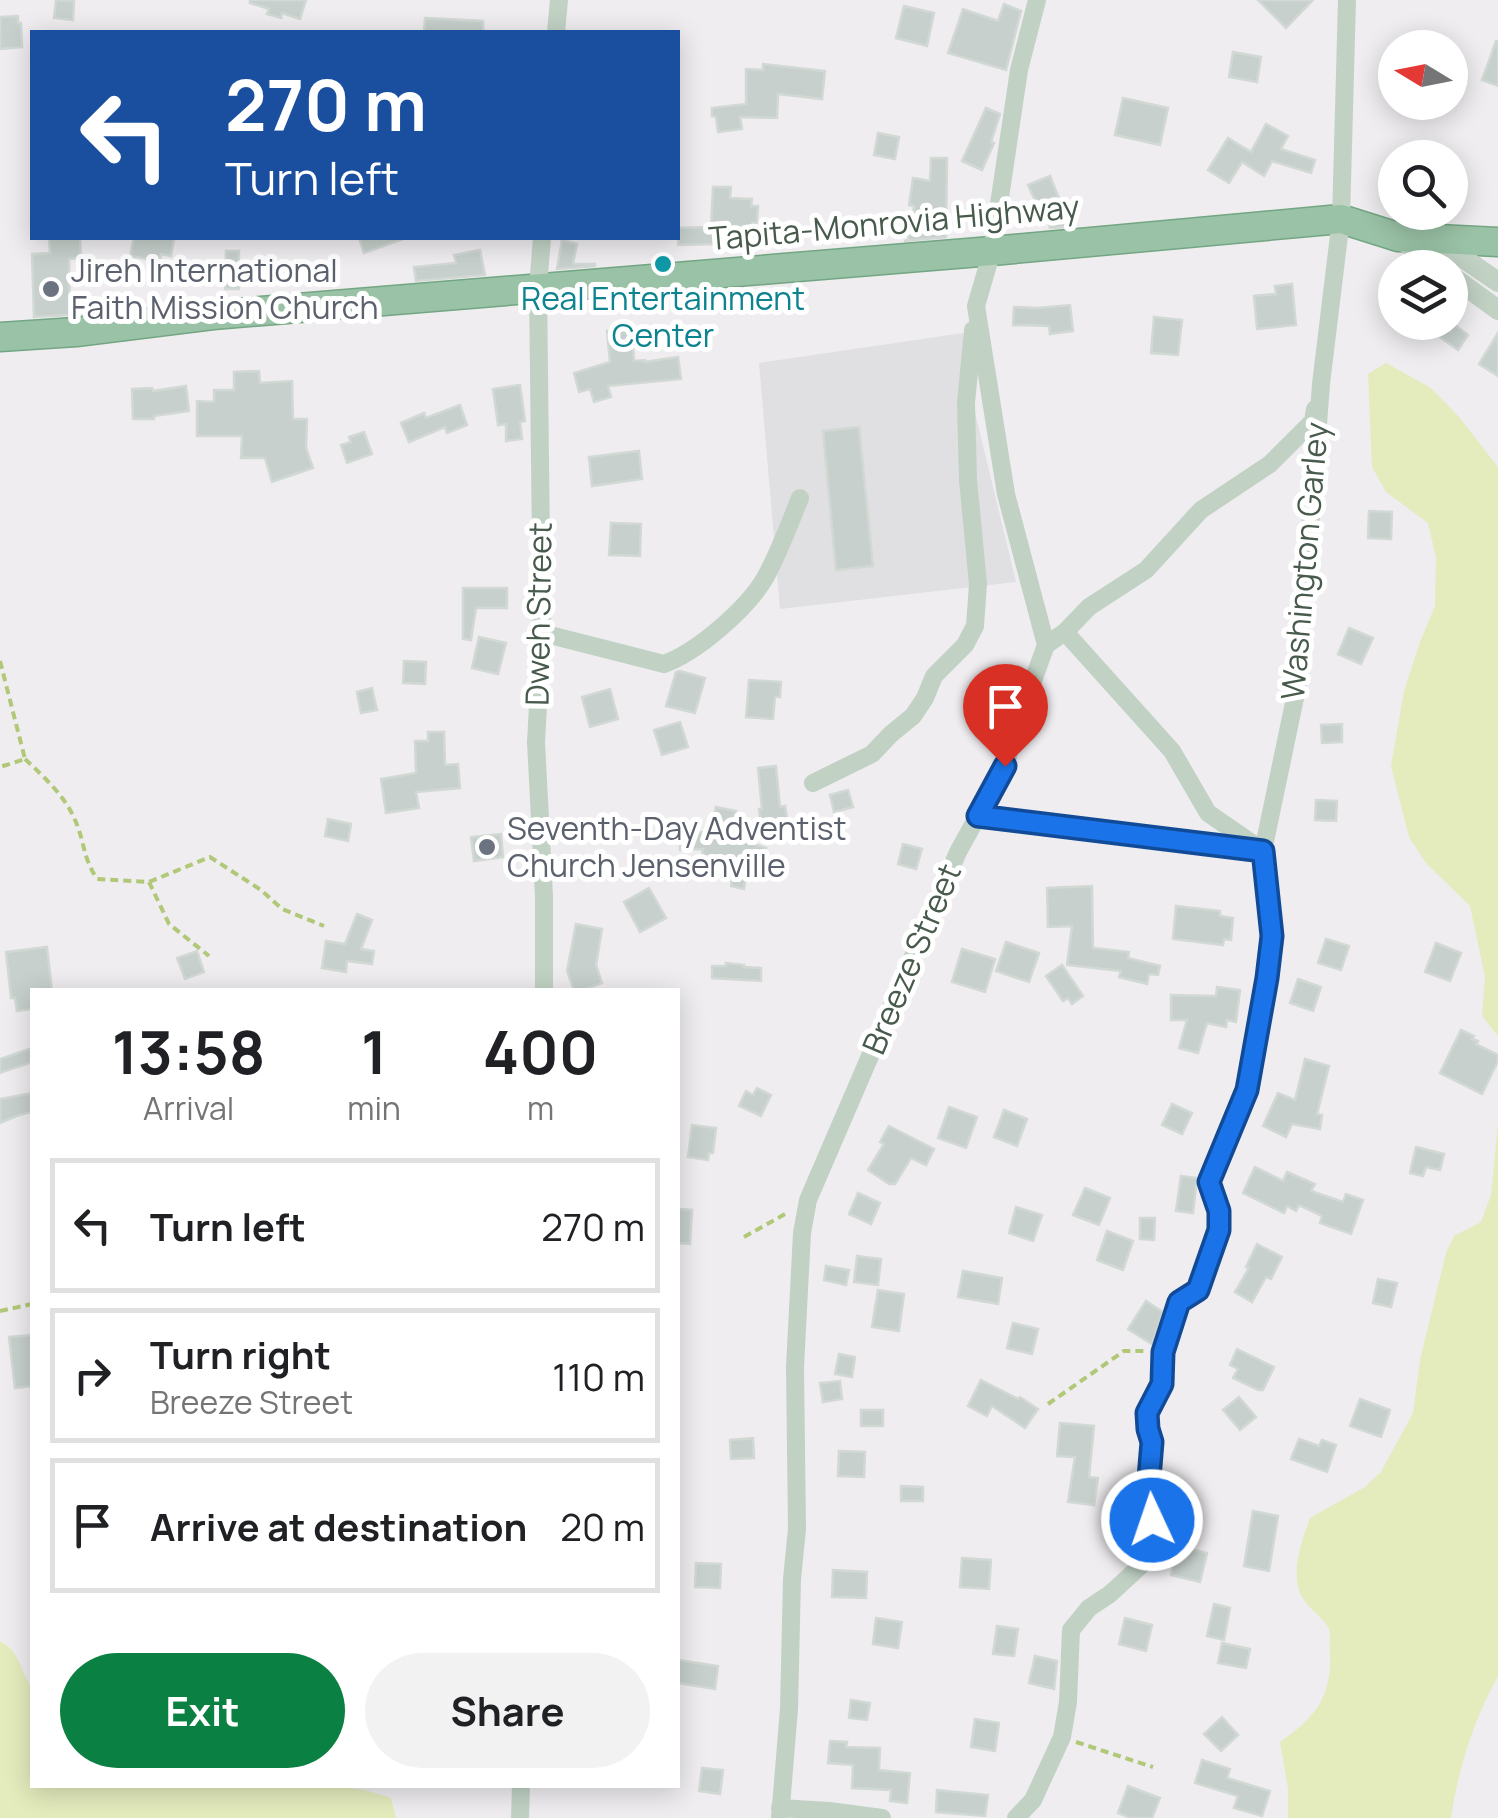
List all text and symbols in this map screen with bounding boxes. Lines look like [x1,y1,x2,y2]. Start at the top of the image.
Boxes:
north arrow [1378,30,1468,120]
map controls [1378,30,1468,340]
text: 270 m [225,56,427,152]
icon: left [60,70,190,200]
button: search [1378,140,1468,230]
text: Turn left [225,147,399,209]
street label: Tapita-Monrovia Highway [707,184,1081,260]
place label: Jireh International Faith Mission Church [71,248,379,329]
button: layers [1378,250,1468,340]
marker: Real Entertainment Center [652,253,674,275]
place label: Real Entertainment Center [521,276,805,357]
marker: Jireh International Faith Mission Church [40,278,62,300]
street label: Washington Garley [1270,420,1338,702]
street label: Dweh Street [514,522,562,706]
pin [963,664,1048,767]
icon: arrive [978,679,1033,734]
place label: Seventh-Day Adventist Church Jensenville [507,806,846,887]
marker: Seventh-Day Adventist Church Jensenville [476,836,498,858]
street label: Breeze Street [851,857,971,1061]
text: 13:58 [112,1010,265,1092]
text: 1 [361,1010,387,1092]
text: 400 [483,1010,598,1092]
text: Arrival [143,1086,234,1130]
text: min [347,1086,401,1130]
text: m [527,1086,554,1130]
icon: left [65,1198,120,1253]
text: Turn left [150,1200,306,1252]
text: 270 m [541,1200,645,1252]
text: Turn right [150,1328,331,1380]
icon: right [65,1348,120,1403]
text: 110 m [552,1350,645,1402]
text: Breeze Street [150,1380,353,1424]
position arrow [1100,1468,1204,1572]
icon: arrive [65,1498,120,1553]
text: Arrive at destination [150,1500,527,1552]
text: 20 m [560,1500,645,1552]
button: Exit [60,1653,345,1768]
button: Share [365,1653,650,1768]

